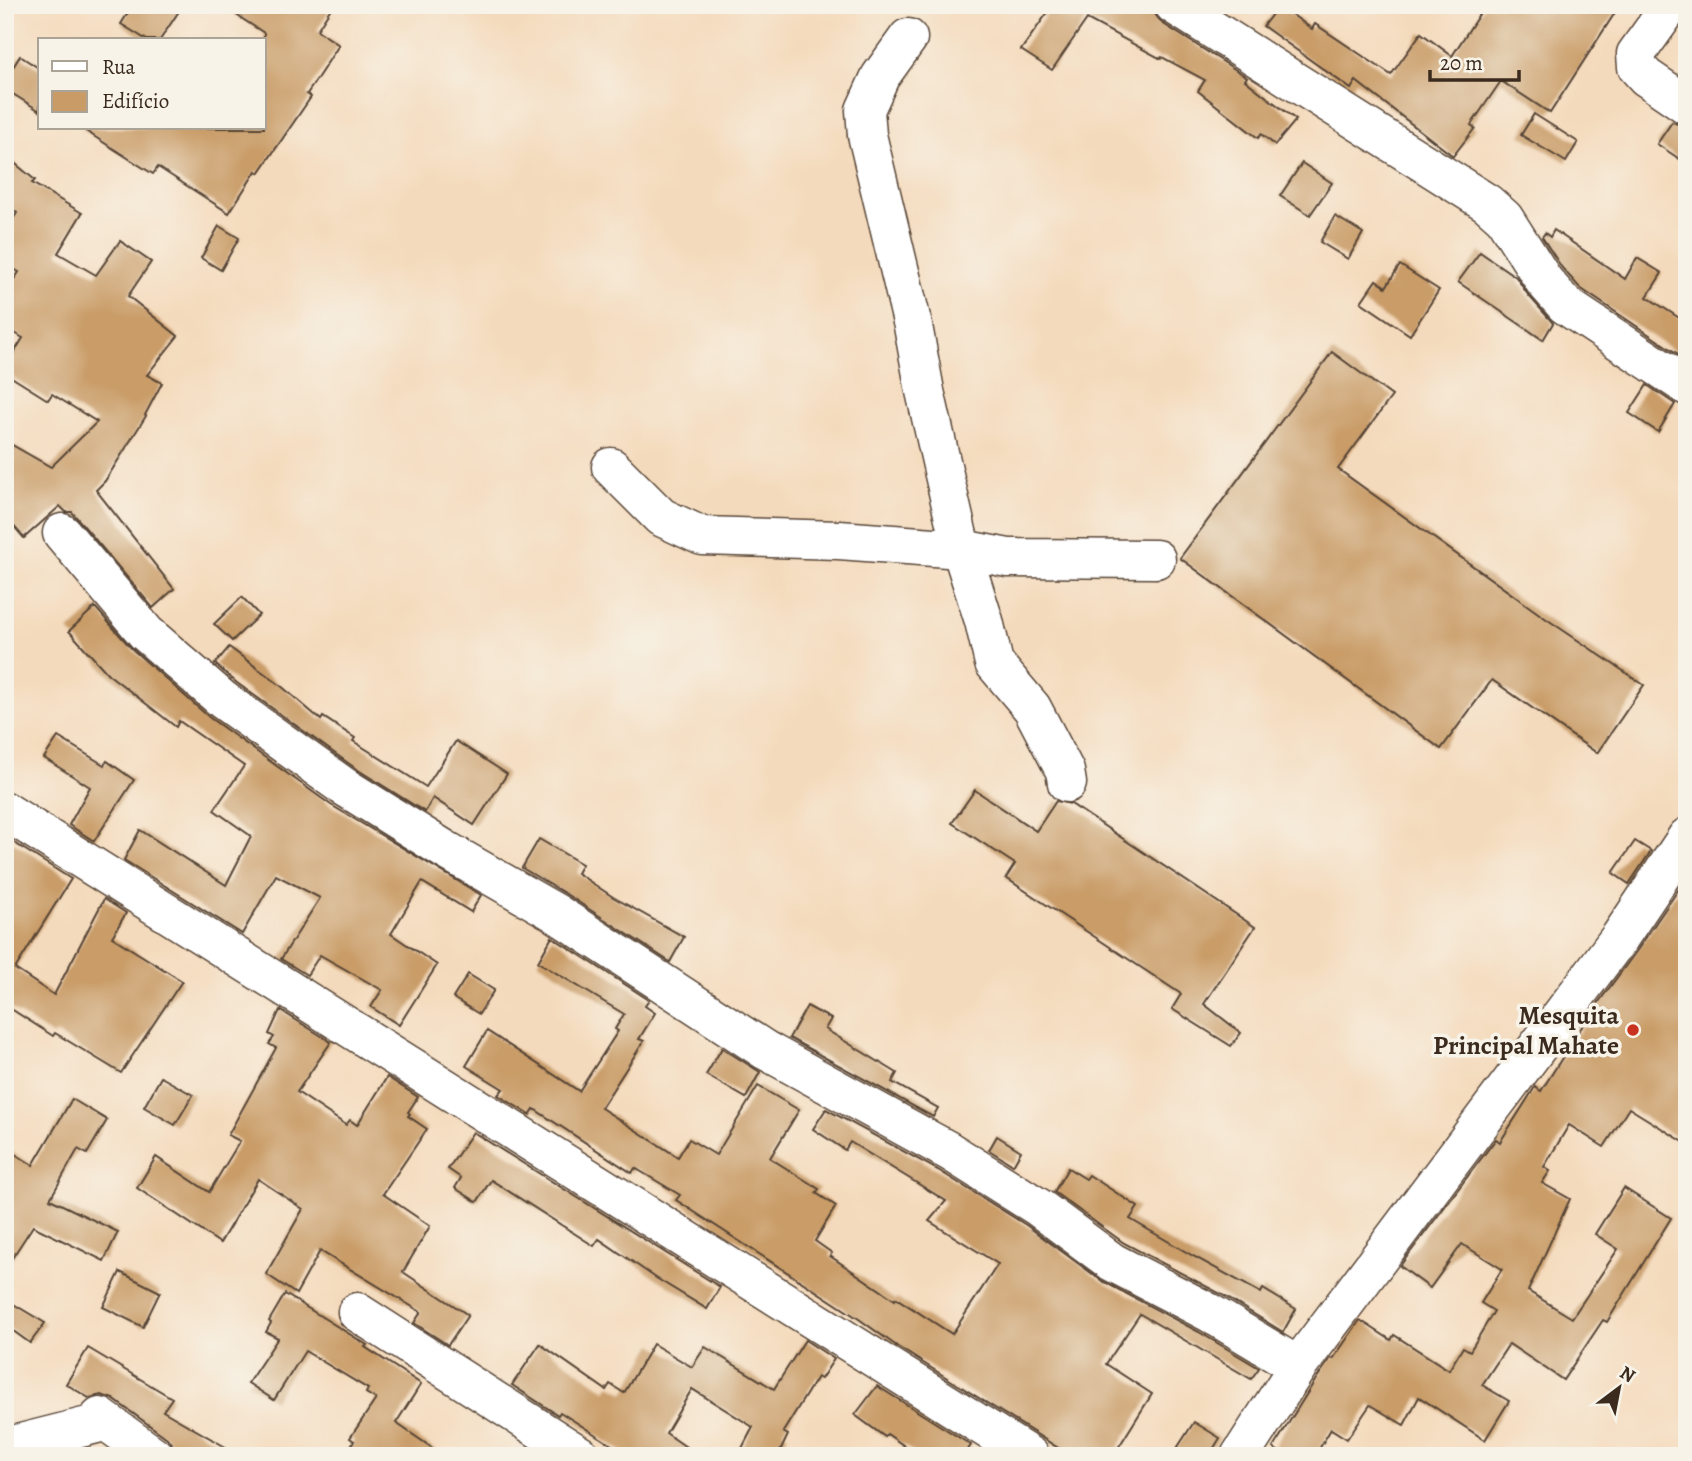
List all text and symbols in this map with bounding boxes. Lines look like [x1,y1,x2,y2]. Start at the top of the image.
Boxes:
legend [38,38,266,130]
scale bar [1430,38,1519,82]
text: 20 m [1440,49,1483,77]
text: Rua [102,53,136,81]
text: Edifício [102,87,169,115]
place label: Mesquita Principal Mahate [1433,998,1619,1063]
marker: Mesquita Principal Mahate [1625,1022,1641,1038]
north arrow [1584,1352,1654,1422]
text: N [1615,1360,1640,1389]

